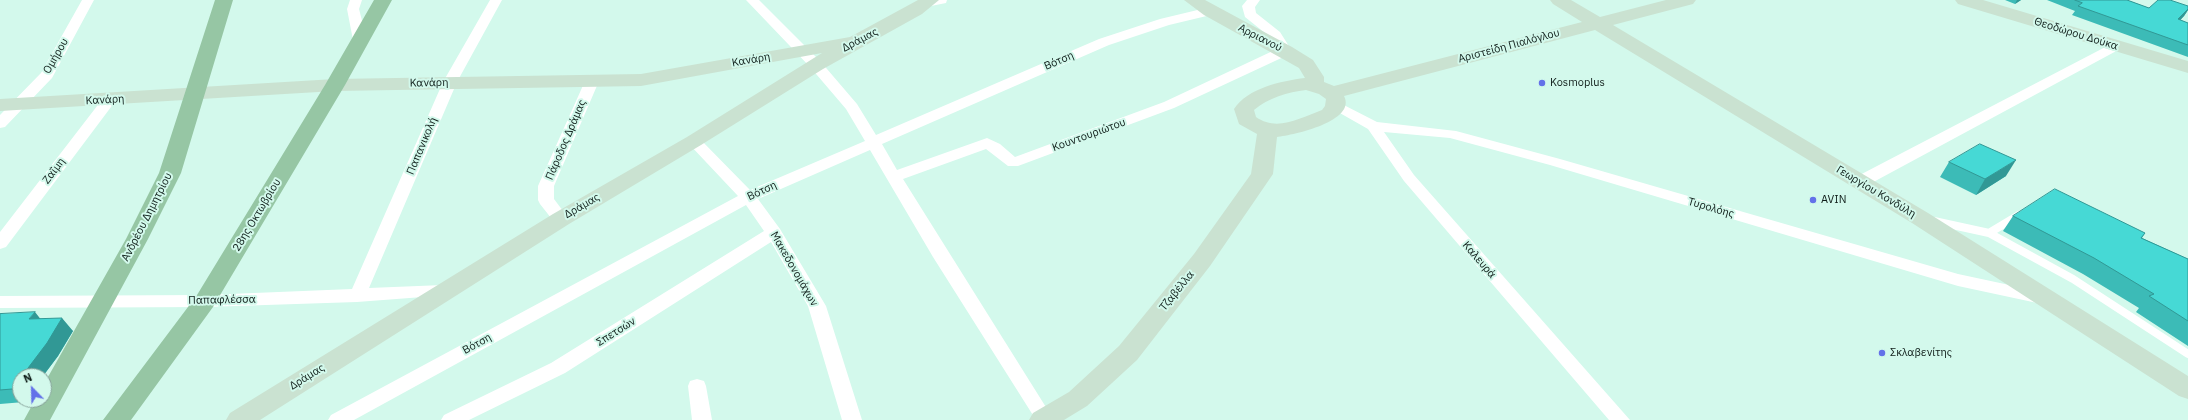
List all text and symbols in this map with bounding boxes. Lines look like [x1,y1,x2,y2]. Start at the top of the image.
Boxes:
street label: Θεοδώρου Δούκα [2032,15,2120,53]
street label: Αρριανού [1236,21,1284,55]
street label: Δράμας [840,25,880,55]
street label: Αριστείδη Πιαλόγλου [1457,26,1561,66]
street label: Ομήρου [41,36,71,76]
street label: Βότση [1042,49,1076,73]
street label: Κανάρη [731,50,771,70]
street label: Κανάρη [410,76,448,90]
place label: Kosmoplus [1550,76,1605,90]
marker: Kosmoplus [1537,78,1547,88]
street label: Κανάρη [85,92,125,108]
street label: Πάροδος Δράμας [543,98,589,182]
street label: Παπανικολή [404,115,440,177]
street label: Κουντουριώτου [1050,116,1128,154]
street label: Ζαΐμη [40,155,68,187]
street label: Γεωργίου Κονδύλη [1834,163,1918,221]
street label: Ανδρέου Δημητρίου [119,170,175,264]
street label: 28ης Οκτωβρίου [230,176,284,254]
street label: Βότση [745,178,779,204]
street label: Δράμας [562,191,602,221]
place label: AVIN [1821,193,1846,207]
street label: Τυρολόης [1686,195,1736,221]
marker: AVIN [1808,195,1818,205]
street label: Μακεδονομάχων [767,229,821,309]
street label: Καλευρά [1459,239,1499,281]
street label: Τζαβέλλα [1157,268,1197,314]
street label: Παπαφλέσσα [188,293,256,307]
street label: Σπετσών [594,315,638,349]
street label: Βότση [460,331,494,357]
place label: Σκλαβενίτης [1890,346,1952,360]
marker: Σκλαβενίτης [1877,348,1887,358]
street label: Δράμας [287,361,327,393]
north arrow [12,368,52,408]
text: N [21,370,34,386]

